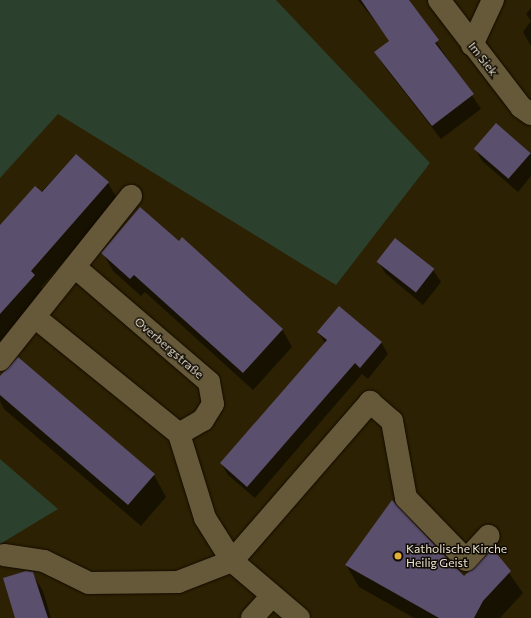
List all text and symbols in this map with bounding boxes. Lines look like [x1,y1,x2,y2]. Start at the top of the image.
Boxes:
street label: Im Siek [465,39,501,79]
street label: Overbergstraße [132,314,206,382]
place label: Katholische Kirche Heilig Geist [406,542,507,570]
marker: Katholische Kirche Heilig Geist [393,551,403,561]

